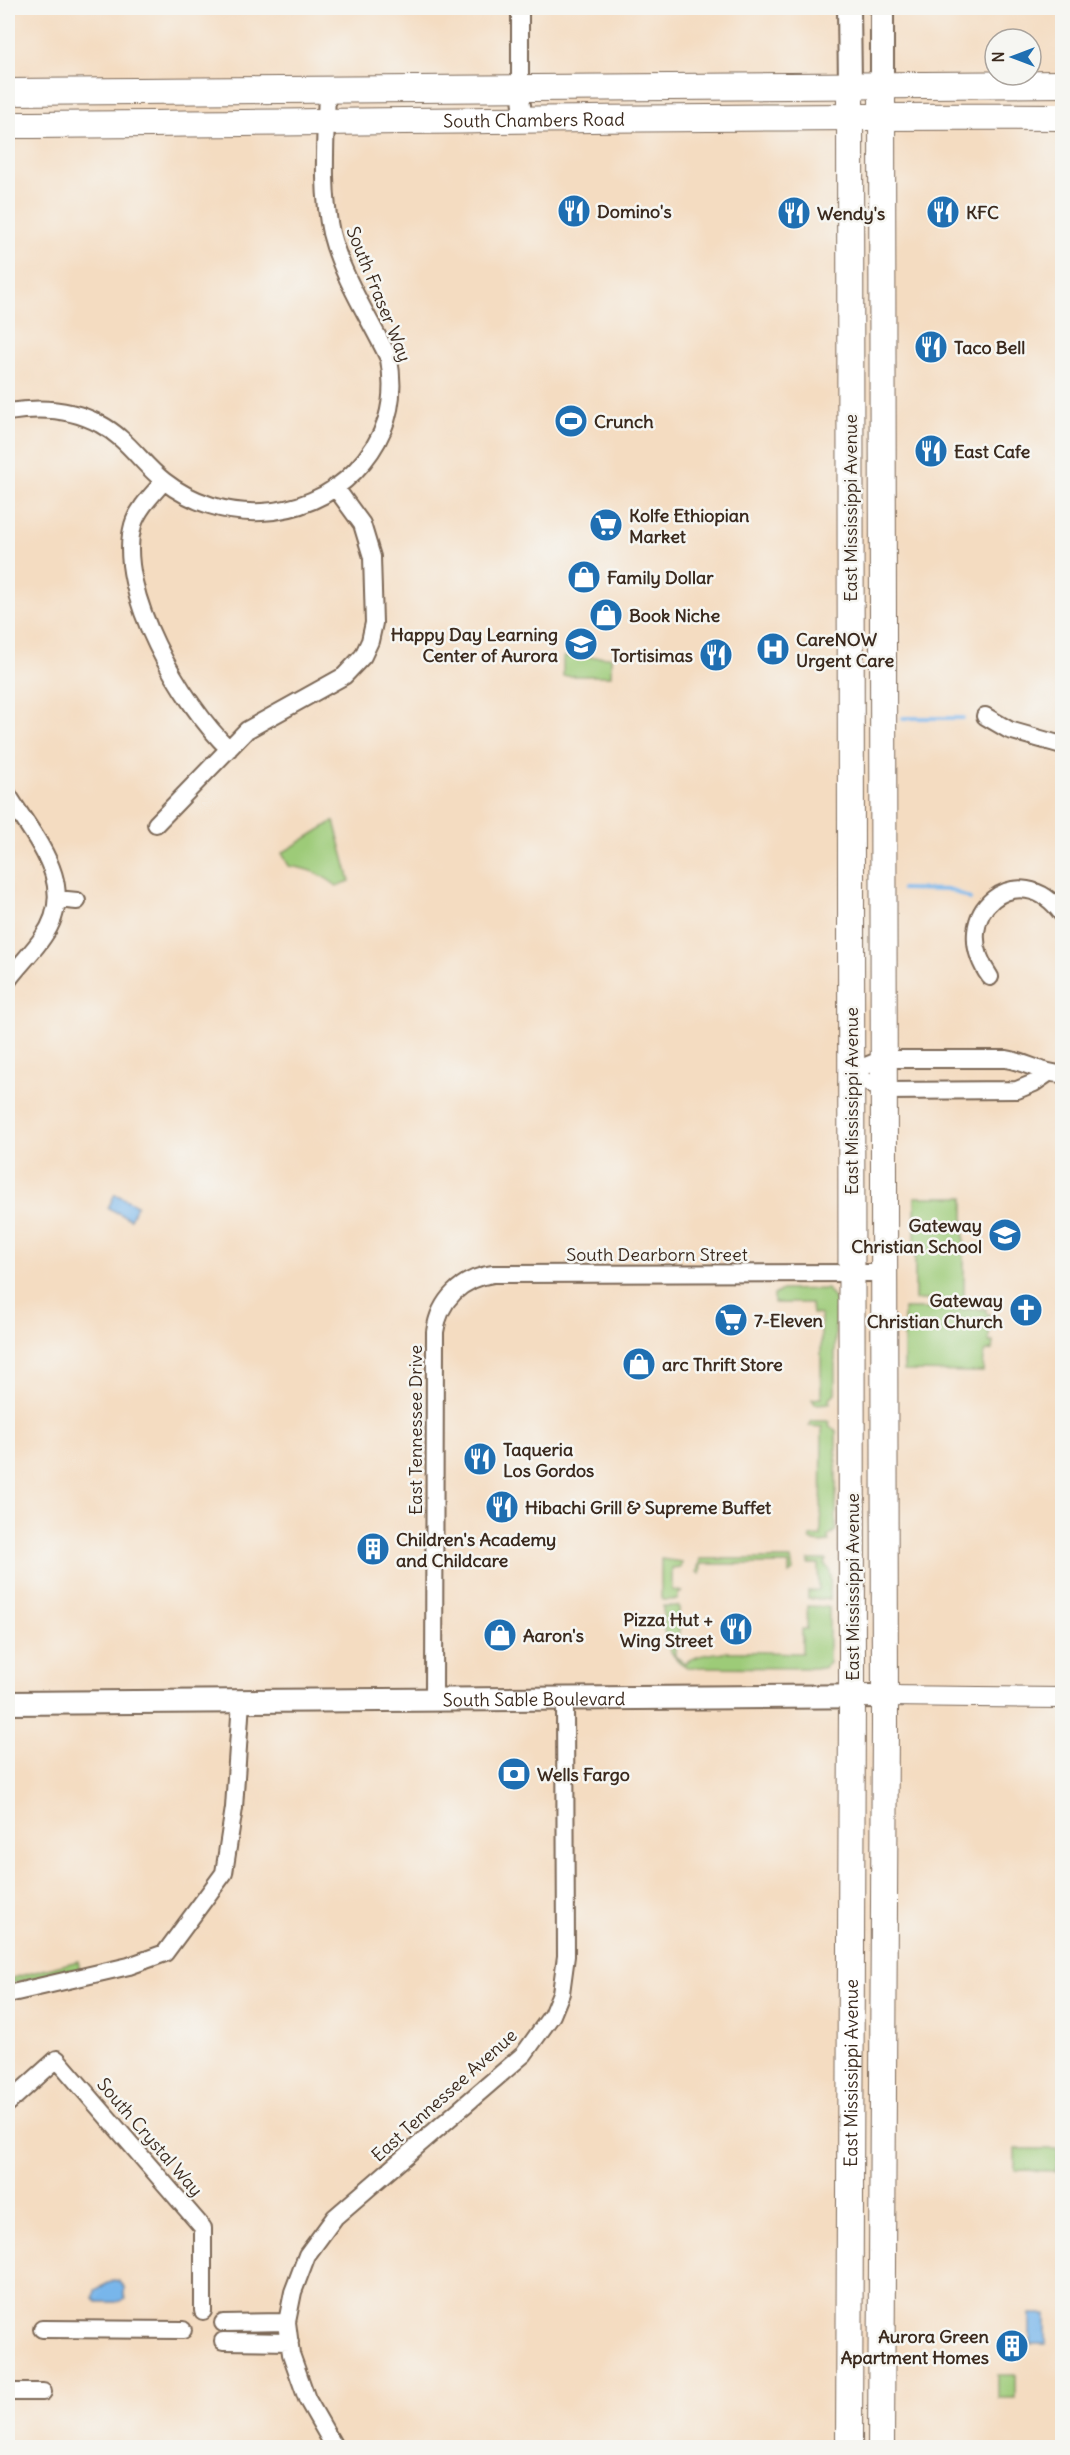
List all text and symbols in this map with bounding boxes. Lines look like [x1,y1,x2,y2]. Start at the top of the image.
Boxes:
north arrow [983,27,1043,87]
text: N [988,51,1008,63]
street label: South Chambers Road [443,107,625,132]
restaurant icon: Domino's [556,193,592,229]
restaurant icon: KFC [925,194,961,230]
restaurant icon: Wendy's [776,195,812,231]
place label: Domino's [597,200,672,223]
place label: KFC [966,201,999,224]
place label: Wendy's [817,202,885,225]
street label: South Fraser Way [341,223,417,365]
restaurant icon: Taco Bell [913,329,949,365]
place label: Taco Bell [954,336,1025,359]
sports icon: Crunch [553,403,589,439]
place label: Crunch [594,410,654,433]
street label: East Mississippi Avenue [839,414,862,602]
restaurant icon: East Cafe [913,433,949,469]
place label: East Cafe [954,440,1031,463]
place label: Kolfe Ethiopian Market [629,504,750,548]
supermarket icon: Kolfe Ethiopian Market [588,507,624,543]
shop icon: Family Dollar [566,559,602,595]
place label: Family Dollar [607,566,714,589]
shop icon: Book Niche [588,597,624,633]
place label: Book Niche [629,604,720,627]
place label: Happy Day Learning Center of Aurora [391,623,558,667]
school or university icon: Happy Day Learning Center of Aurora [563,626,599,662]
place label: CareNOW Urgent Care [796,628,894,672]
hospital icon: CareNOW Urgent Care [755,631,791,667]
restaurant icon: Tortisimas [698,637,734,673]
place label: Tortisimas [611,644,693,667]
street label: East Mississippi Avenue [840,1007,863,1195]
place label: Gateway Christian School [851,1214,982,1258]
school or university icon: Gateway Christian School [987,1217,1023,1253]
street label: South Dearborn Street [566,1243,748,1266]
place label: Gateway Christian Church [867,1289,1004,1333]
church icon: Gateway Christian Church [1008,1292,1044,1328]
supermarket icon: 7-Eleven [713,1302,749,1338]
place label: 7-Eleven [754,1309,824,1332]
street label: East Tennessee Drive [404,1345,427,1515]
shop icon: arc Thrift Store [621,1346,657,1382]
place label: arc Thrift Store [662,1353,783,1376]
place label: Taqueria Los Gordos [503,1438,594,1482]
restaurant icon: Taqueria Los Gordos [462,1441,498,1477]
restaurant icon: Hibachi Grill & Supreme Buffet [484,1489,520,1525]
street label: East Mississippi Avenue [841,1493,864,1681]
place label: Hibachi Grill & Supreme Buffet [525,1496,772,1519]
place label: Children's Academy and Childcare [396,1528,556,1572]
building icon: Children's Academy and Childcare [355,1531,391,1567]
place label: Pizza Hut + Wing Street [620,1608,714,1652]
restaurant icon: Pizza Hut + Wing Street [718,1611,754,1647]
shop icon: Aaron's [482,1617,518,1653]
place label: Aaron's [523,1624,584,1647]
street label: South Sable Boulevard [443,1687,626,1711]
bank icon: Wells Fargo [496,1756,532,1792]
place label: Wells Fargo [537,1763,630,1786]
street label: East Mississippi Avenue [839,1979,862,2167]
street label: East Tennessee Avenue [366,2024,522,2166]
street label: South Crystal Way [92,2073,208,2201]
place label: Aurora Green Apartment Homes [841,2325,990,2369]
building icon: Aurora Green Apartment Homes [994,2328,1030,2364]

